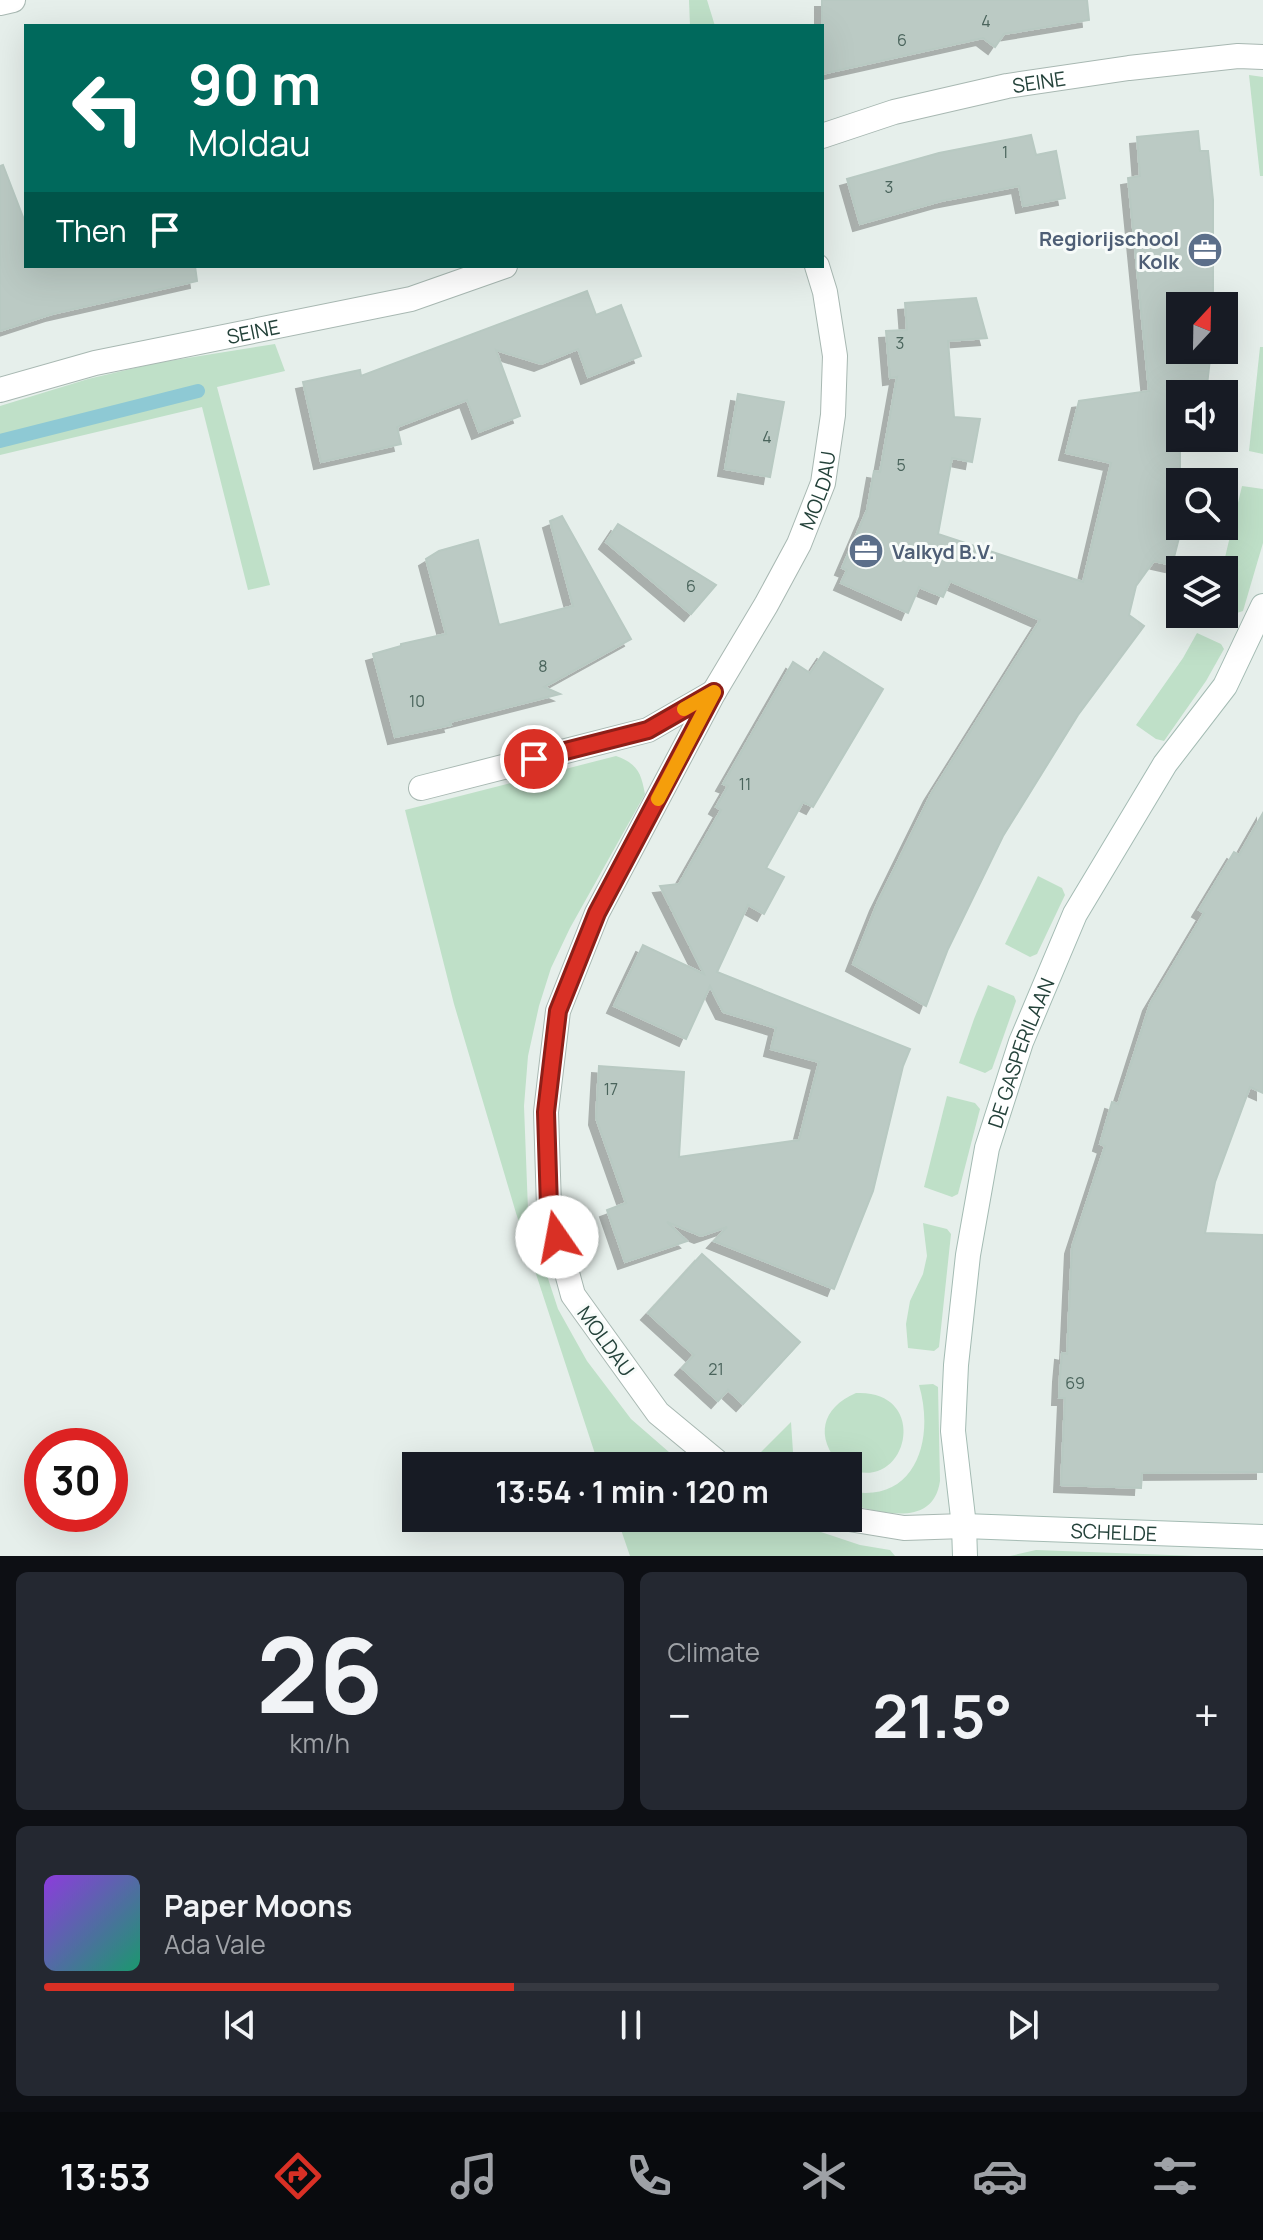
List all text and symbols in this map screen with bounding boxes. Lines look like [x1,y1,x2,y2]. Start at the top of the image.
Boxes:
house number: 4 [981,10,991,32]
house number: 6 [897,29,907,51]
text: 90 m [188,45,321,122]
icon: left [56,56,160,160]
street label: SEINE [1010,64,1067,99]
text: Moldau [188,118,311,167]
house number: 1 [1002,141,1008,163]
house number: 3 [885,176,893,198]
icon: arrive [143,208,187,252]
text: Then [56,210,127,251]
place label: Regiorijschool Kolk [1039,225,1180,275]
office icon: Regiorijschool Kolk [1186,231,1224,269]
north arrow [1166,292,1238,364]
map controls [1166,292,1238,628]
street label: SEINE [224,312,282,350]
house number: 3 [896,332,904,354]
button: sound [1166,380,1238,452]
house number: 4 [762,426,772,448]
street label: MOLDAU [793,449,841,533]
house number: 5 [896,454,906,476]
button: search [1166,468,1238,540]
office icon: Valkyd B.V. [847,532,885,570]
place label: Valkyd B.V. [892,538,995,565]
button: layers [1166,556,1238,628]
house number: 6 [686,575,696,597]
house number: 8 [538,655,548,677]
house number: 10 [409,690,425,712]
pin [500,725,568,793]
icon: arrive [512,737,556,781]
house number: 11 [739,773,751,795]
street label: DE GASPERILAAN [981,974,1060,1131]
house number: 17 [604,1078,618,1100]
position arrow [515,1195,599,1279]
street label: MOLDAU [571,1300,641,1382]
house number: 21 [708,1358,724,1380]
house number: 69 [1065,1372,1085,1394]
speed limit sign: 30 [24,1428,128,1532]
text: 13:54 · 1 min · 120 m [495,1471,769,1512]
street label: SCHELDE [1070,1516,1158,1547]
text: 26 [256,1602,383,1744]
text: Climate [668,1634,760,1670]
text: 21.5° [872,1674,1012,1756]
text: − [668,1685,691,1745]
text: + [1194,1685,1219,1745]
text: km/h [290,1725,350,1761]
text: Paper Moons [164,1885,352,1926]
text: Ada Vale [164,1926,266,1962]
icon: previous [218,2003,262,2047]
icon: pause [609,2003,653,2047]
icon: next [1001,2003,1045,2047]
icon: directions [270,2148,326,2204]
icon: music [446,2148,502,2204]
icon: phone [621,2148,677,2204]
icon: climate [796,2148,852,2204]
icon: car [972,2148,1028,2204]
icon: filters [1147,2148,1203,2204]
text: 13:53 [60,2152,151,2201]

